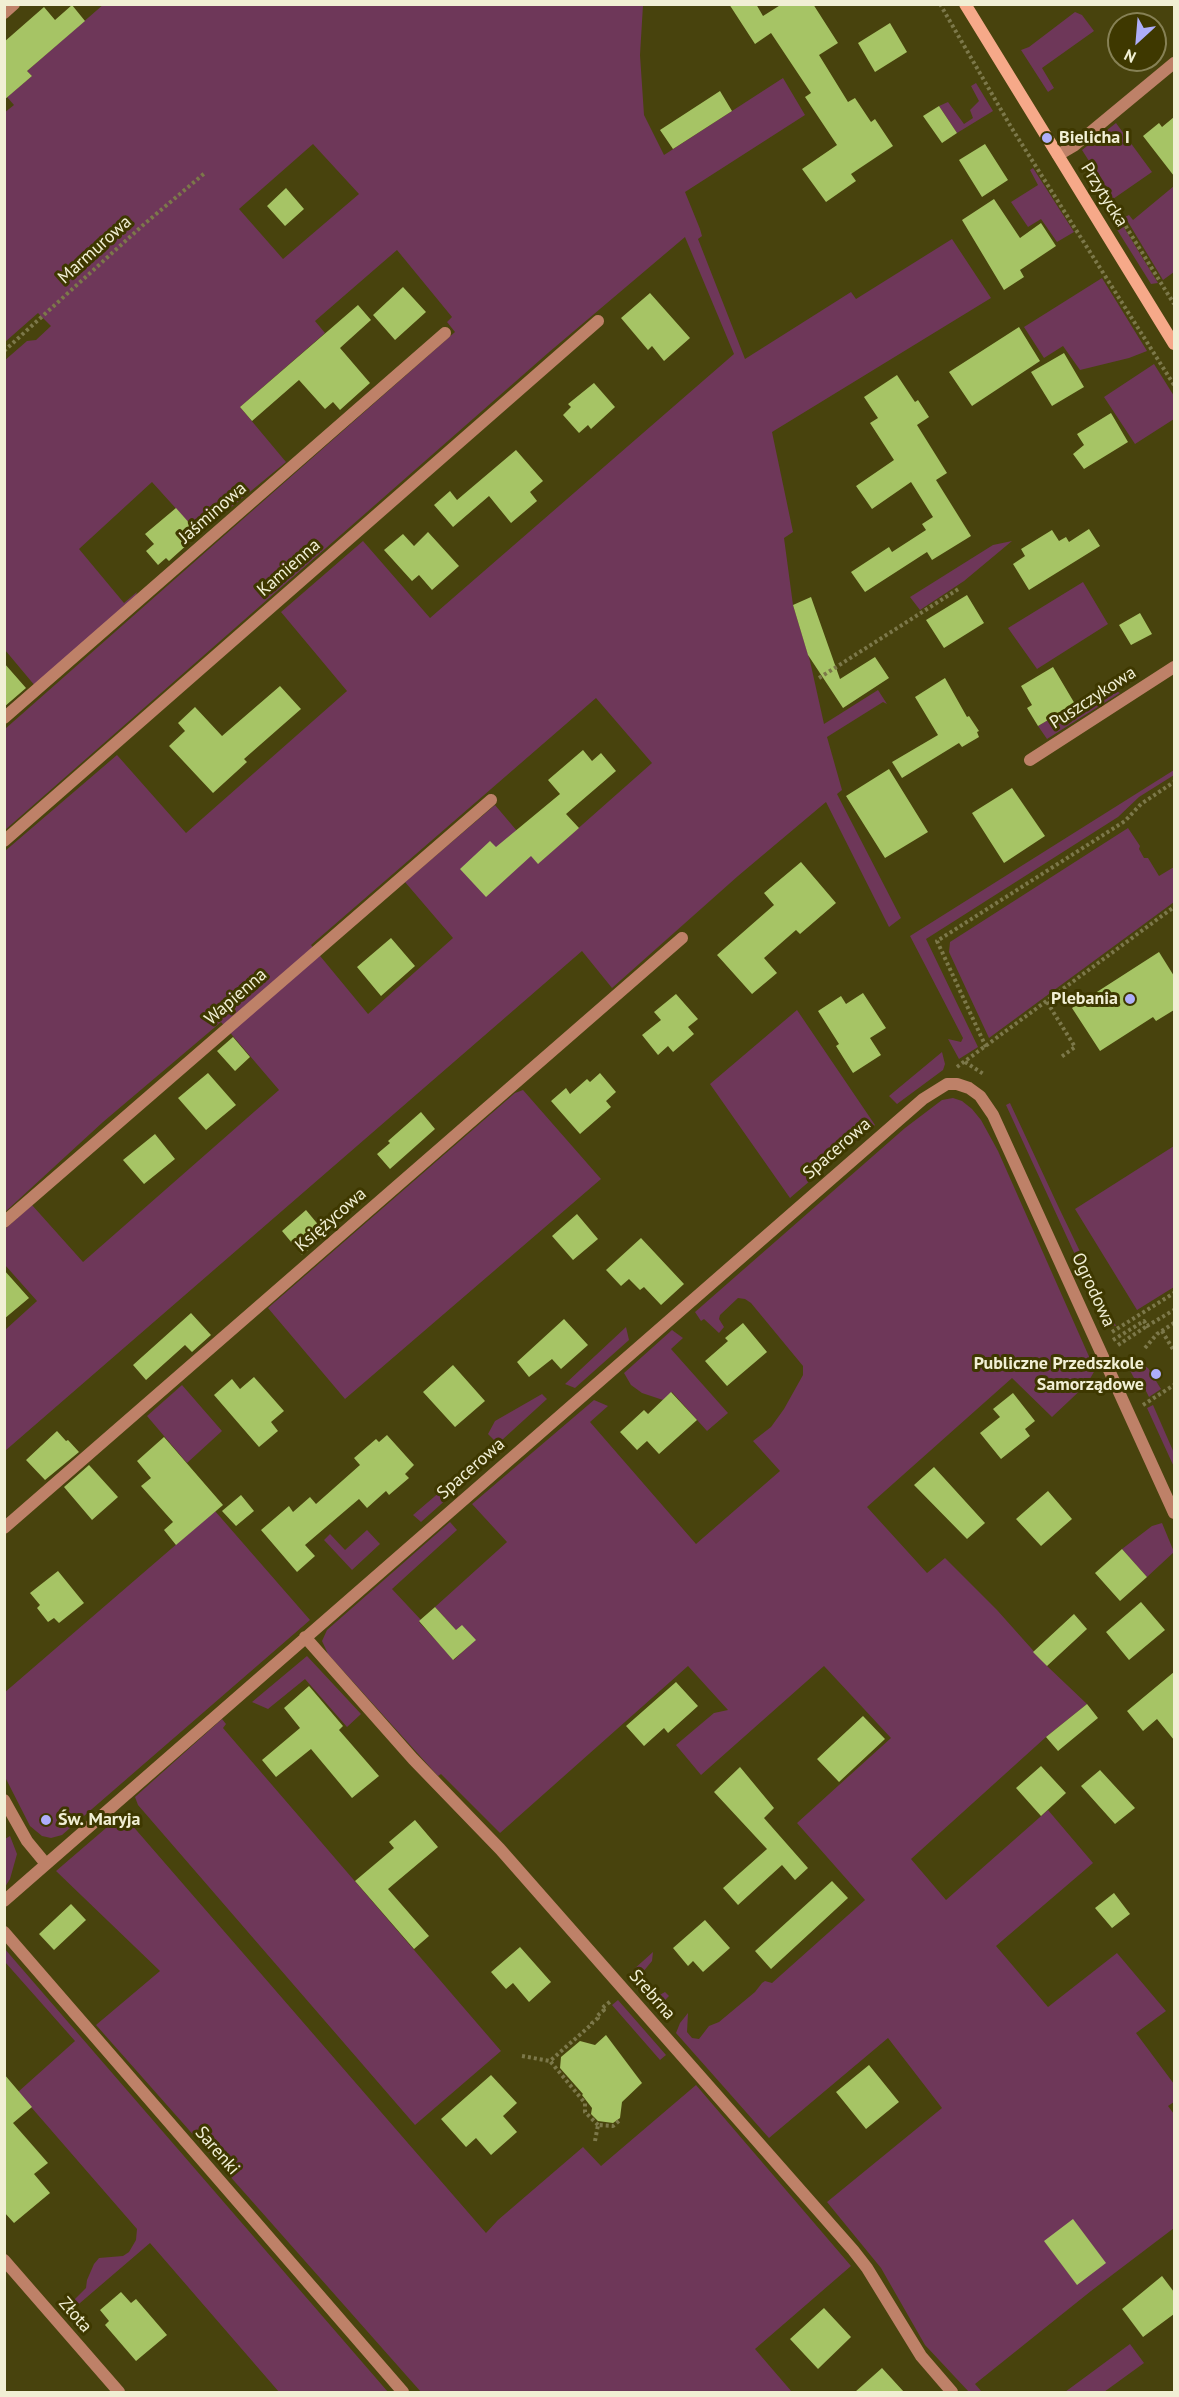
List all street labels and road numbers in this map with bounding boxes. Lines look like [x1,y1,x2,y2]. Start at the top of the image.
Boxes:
street label: Przytycka [1076,159,1132,231]
street label: Marmurowa [54,211,136,289]
street label: Jaśminowa [175,478,251,548]
street label: Kamienna [253,535,325,601]
street label: Puszczykowa [1046,662,1140,734]
street label: Wapienna [200,964,272,1030]
street label: Spacerowa [799,1114,875,1184]
street label: Księżycowa [291,1183,371,1257]
street label: Ogrodowa [1067,1250,1119,1330]
street label: Spacerowa [433,1434,509,1504]
street label: Srebrna [624,1965,680,2025]
street label: Sarenki [190,2122,244,2180]
street label: Złota [54,2293,96,2337]

